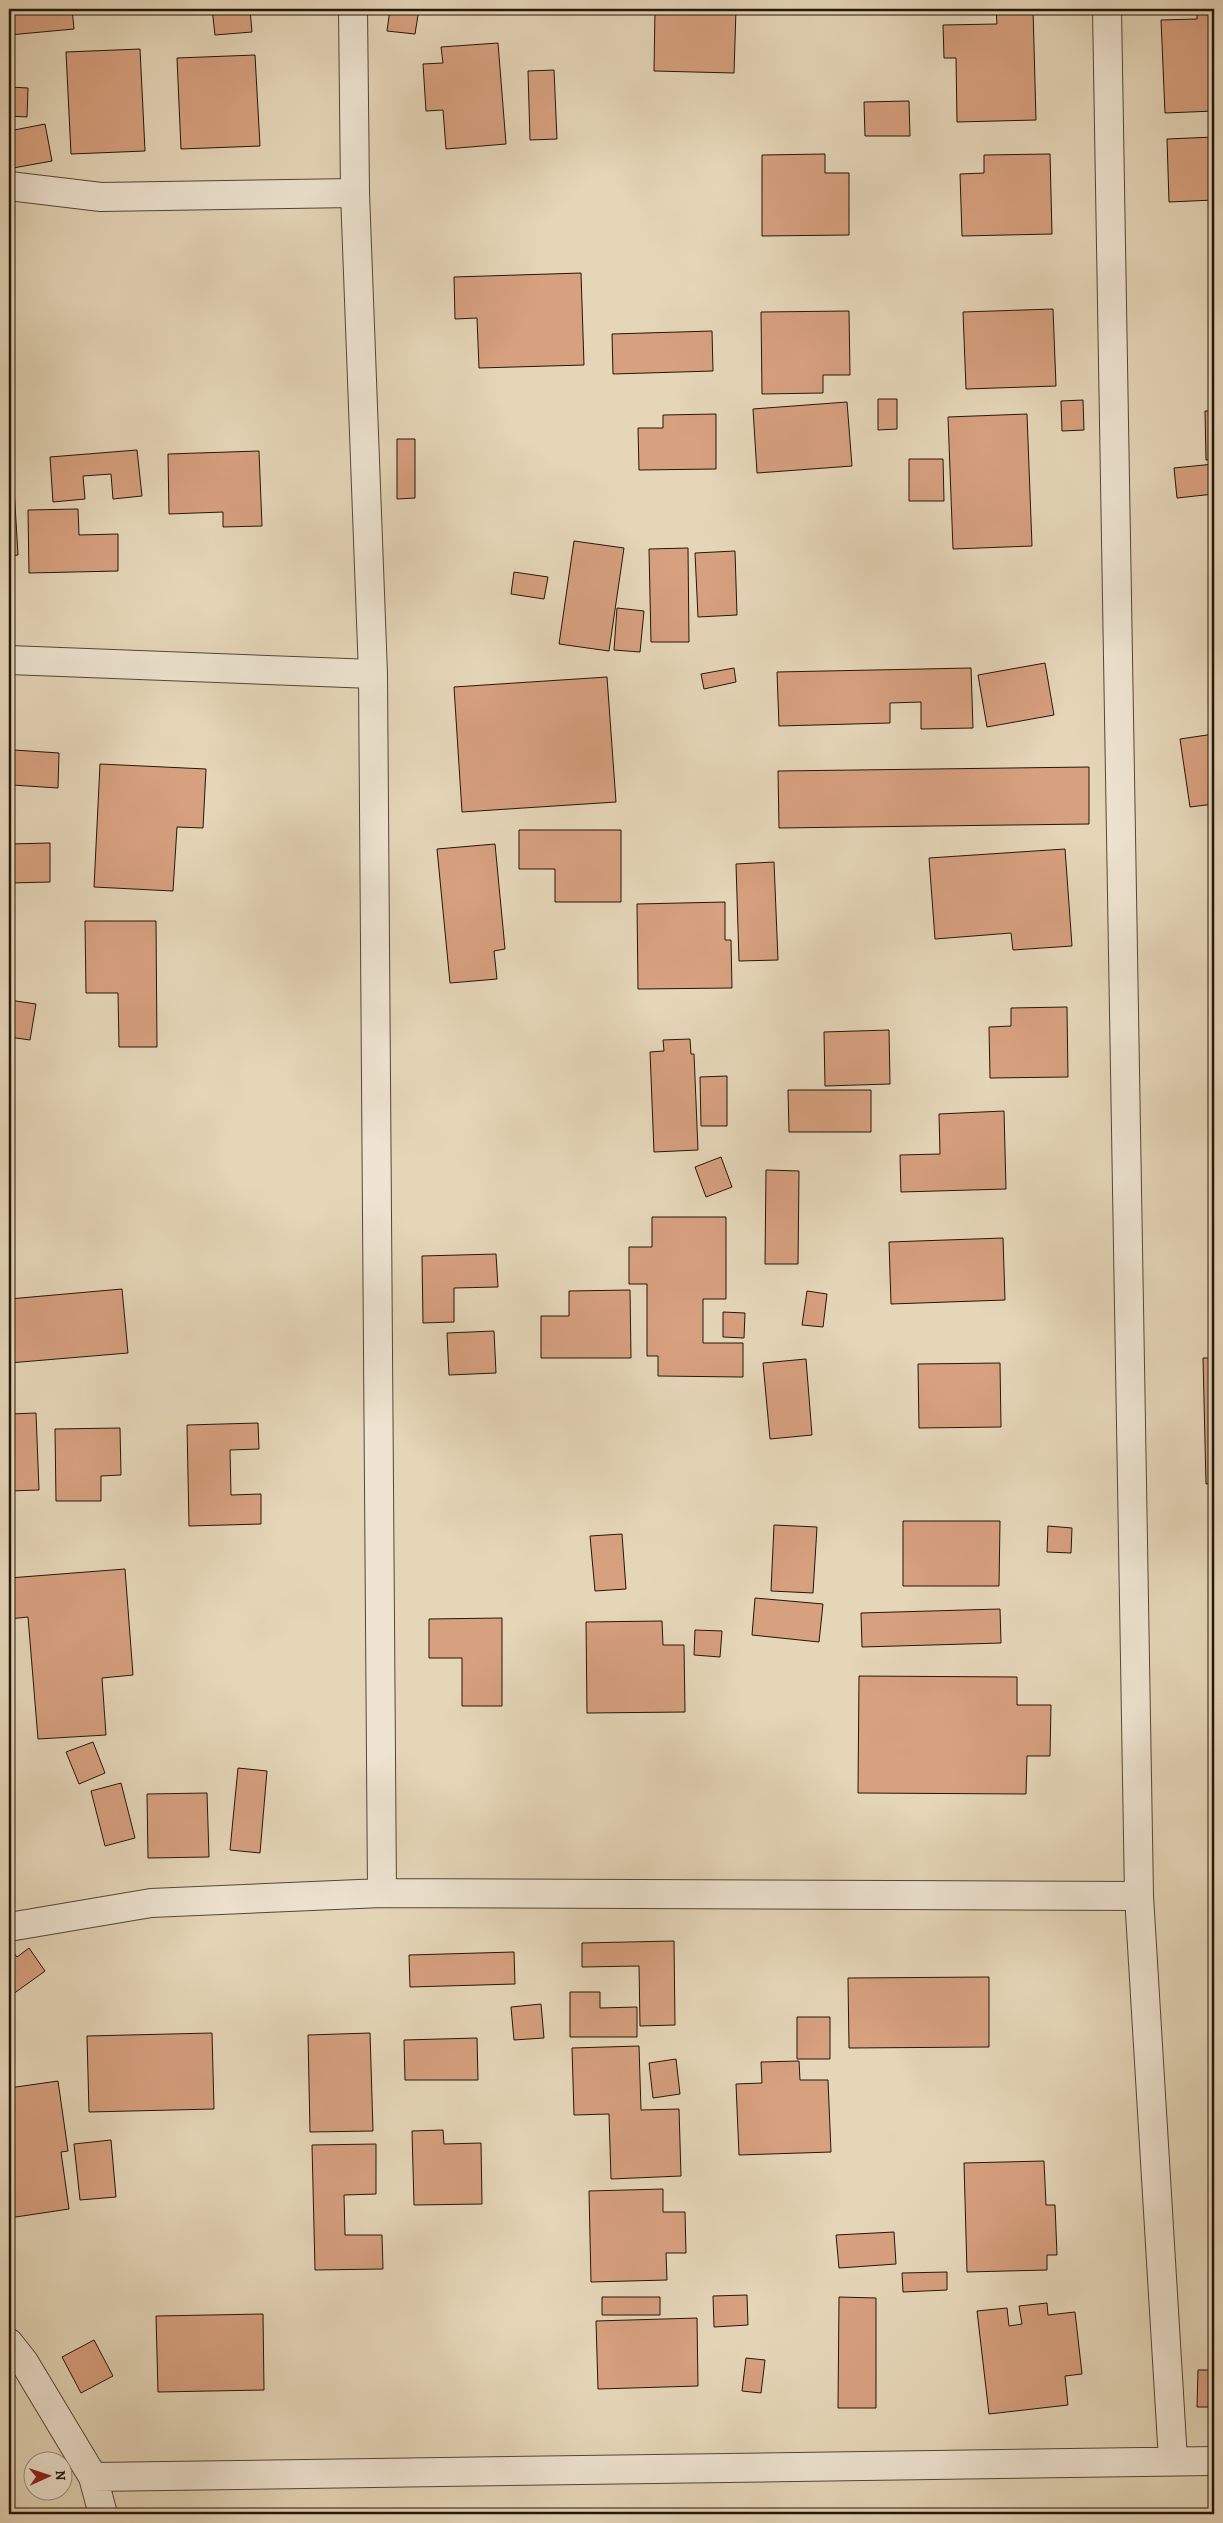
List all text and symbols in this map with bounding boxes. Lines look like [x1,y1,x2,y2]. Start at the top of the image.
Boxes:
north arrow [22,2450,72,2500]
text: N [51,2470,70,2481]

